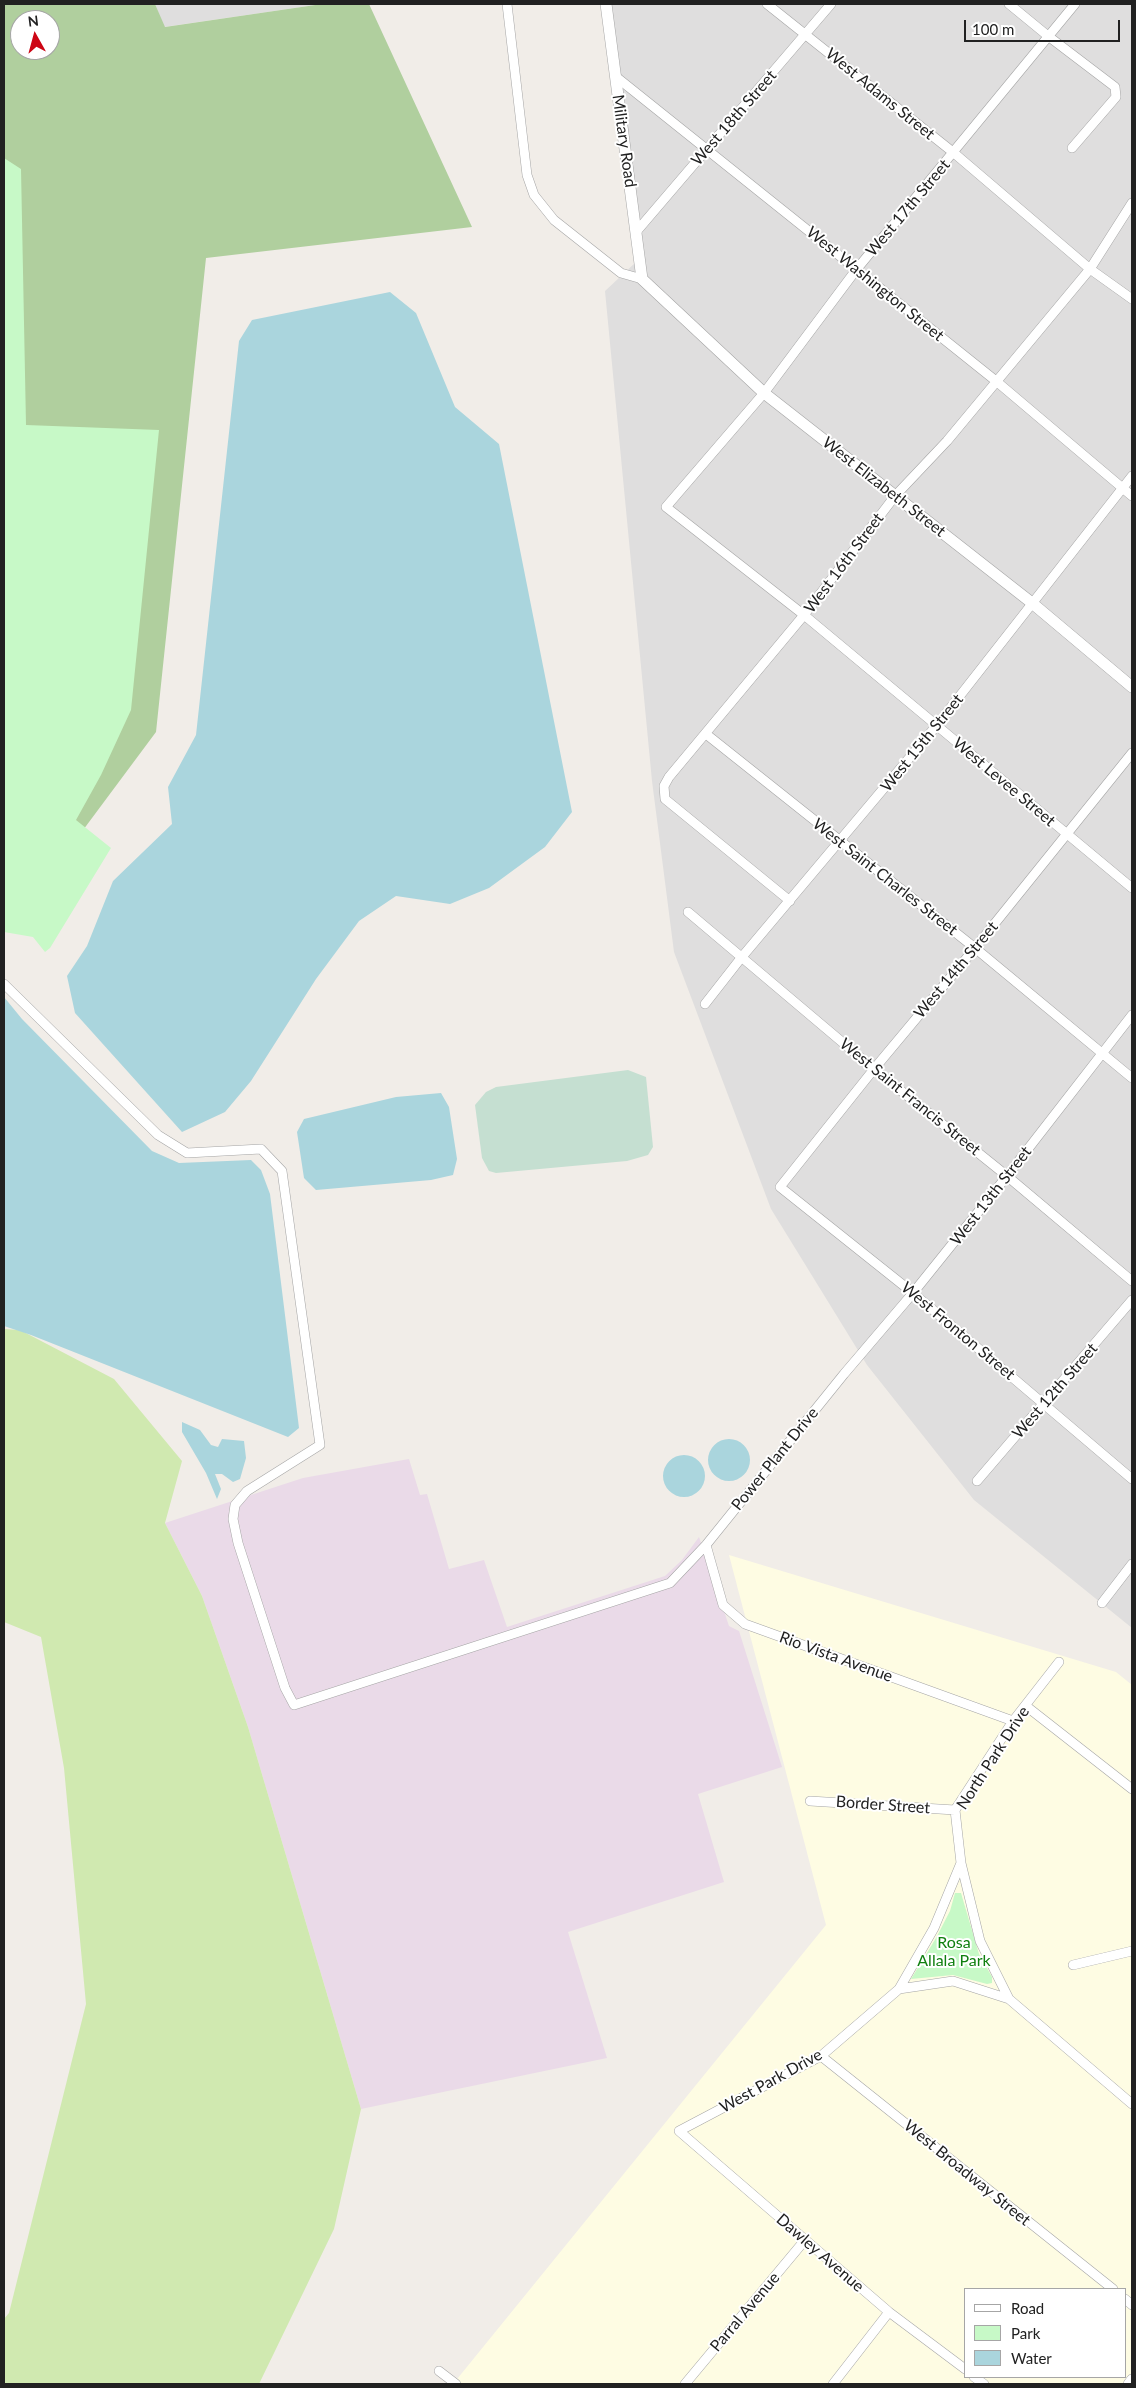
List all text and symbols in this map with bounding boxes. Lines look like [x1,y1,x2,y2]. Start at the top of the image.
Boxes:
north arrow [10,10,60,60]
scale bar [966,10,1122,42]
text: N [27,12,40,30]
text: 100 m [972,20,1014,38]
street label: West Adams Street [822,44,938,144]
street label: West 18th Street [687,66,781,170]
street label: Military Road [608,93,640,189]
street label: West 17th Street [862,156,954,260]
street label: West Washington Street [802,223,948,345]
street label: West Elizabeth Street [819,433,949,541]
street label: West 16th Street [800,509,888,617]
street label: West 15th Street [877,690,967,796]
street label: West Levee Street [949,734,1059,830]
street label: West Saint Charles Street [809,814,961,940]
street label: West 14th Street [910,918,1002,1022]
street label: West Saint Francis Street [836,1034,984,1160]
street label: West 13th Street [946,1143,1036,1249]
street label: West Fronton Street [897,1278,1019,1384]
street label: West 12th Street [1008,1339,1102,1443]
street label: Power Plant Drive [728,1404,822,1514]
street label: Rio Vista Avenue [777,1628,895,1686]
street label: North Park Drive [953,1703,1033,1813]
street label: Border Street [835,1792,931,1818]
park label: Rosa Allala Park [917,1933,991,1971]
street label: West Park Drive [716,2045,826,2117]
street label: West Broadway Street [900,2116,1034,2230]
street label: Dawley Avenue [772,2210,868,2296]
street label: Parral Avenue [706,2268,784,2356]
legend [964,2288,1126,2378]
text: Road [1011,2299,1044,2317]
text: Park [1011,2324,1040,2342]
text: Water [1011,2349,1052,2367]

